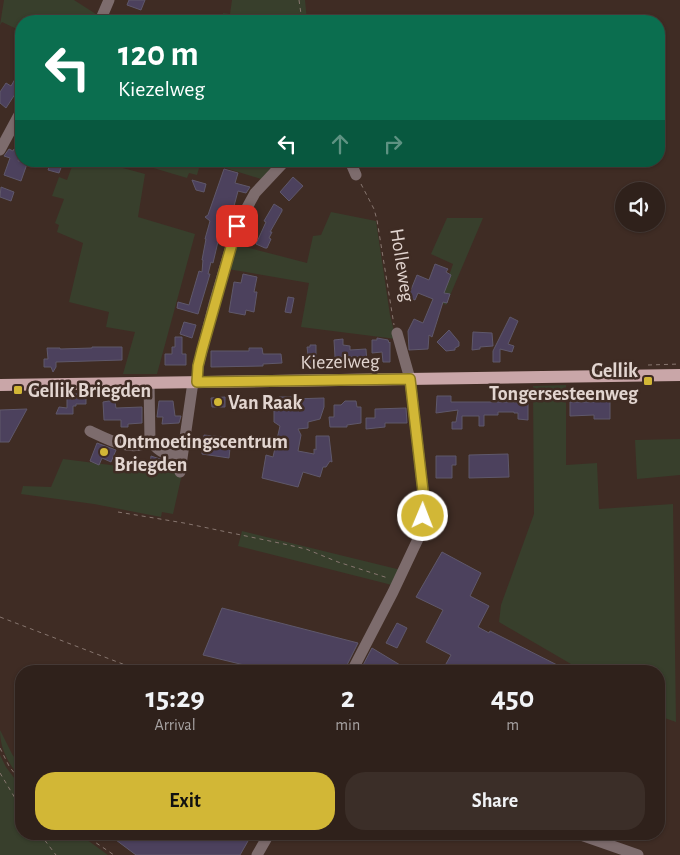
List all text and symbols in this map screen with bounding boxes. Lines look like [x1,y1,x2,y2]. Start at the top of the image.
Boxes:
icon: left [35,35,100,100]
text: 120 m [118,37,199,72]
text: Kiezelweg [118,78,205,100]
icon: left [273,130,301,158]
icon: ahead [326,130,354,158]
icon: right [379,130,407,158]
map controls [615,182,665,232]
button: sound [615,182,665,232]
pin [216,205,258,247]
icon: arrive [223,212,251,240]
street label: Holleweg [386,227,418,304]
street label: Kiezelweg [300,351,380,373]
place label: Gellik Tongersesteenweg [489,361,639,404]
marker: Gellik Tongersesteenweg [642,375,654,387]
place label: Gellik Briegden [28,381,151,401]
marker: Gellik Briegden [12,384,24,396]
place label: Van Raak [228,393,303,413]
marker: Van Raak [212,396,224,408]
place label: Ontmoetingscentrum Briegden [114,432,288,475]
marker: Ontmoetingscentrum Briegden [98,446,110,458]
position arrow [396,489,448,541]
text: 15:29 [146,683,205,713]
text: 2 [341,683,355,713]
text: 450 [491,683,534,713]
text: Arrival [155,717,196,733]
text: min [335,717,360,733]
text: m [506,717,519,733]
button: Exit [35,772,335,830]
button: Share [345,772,645,830]

